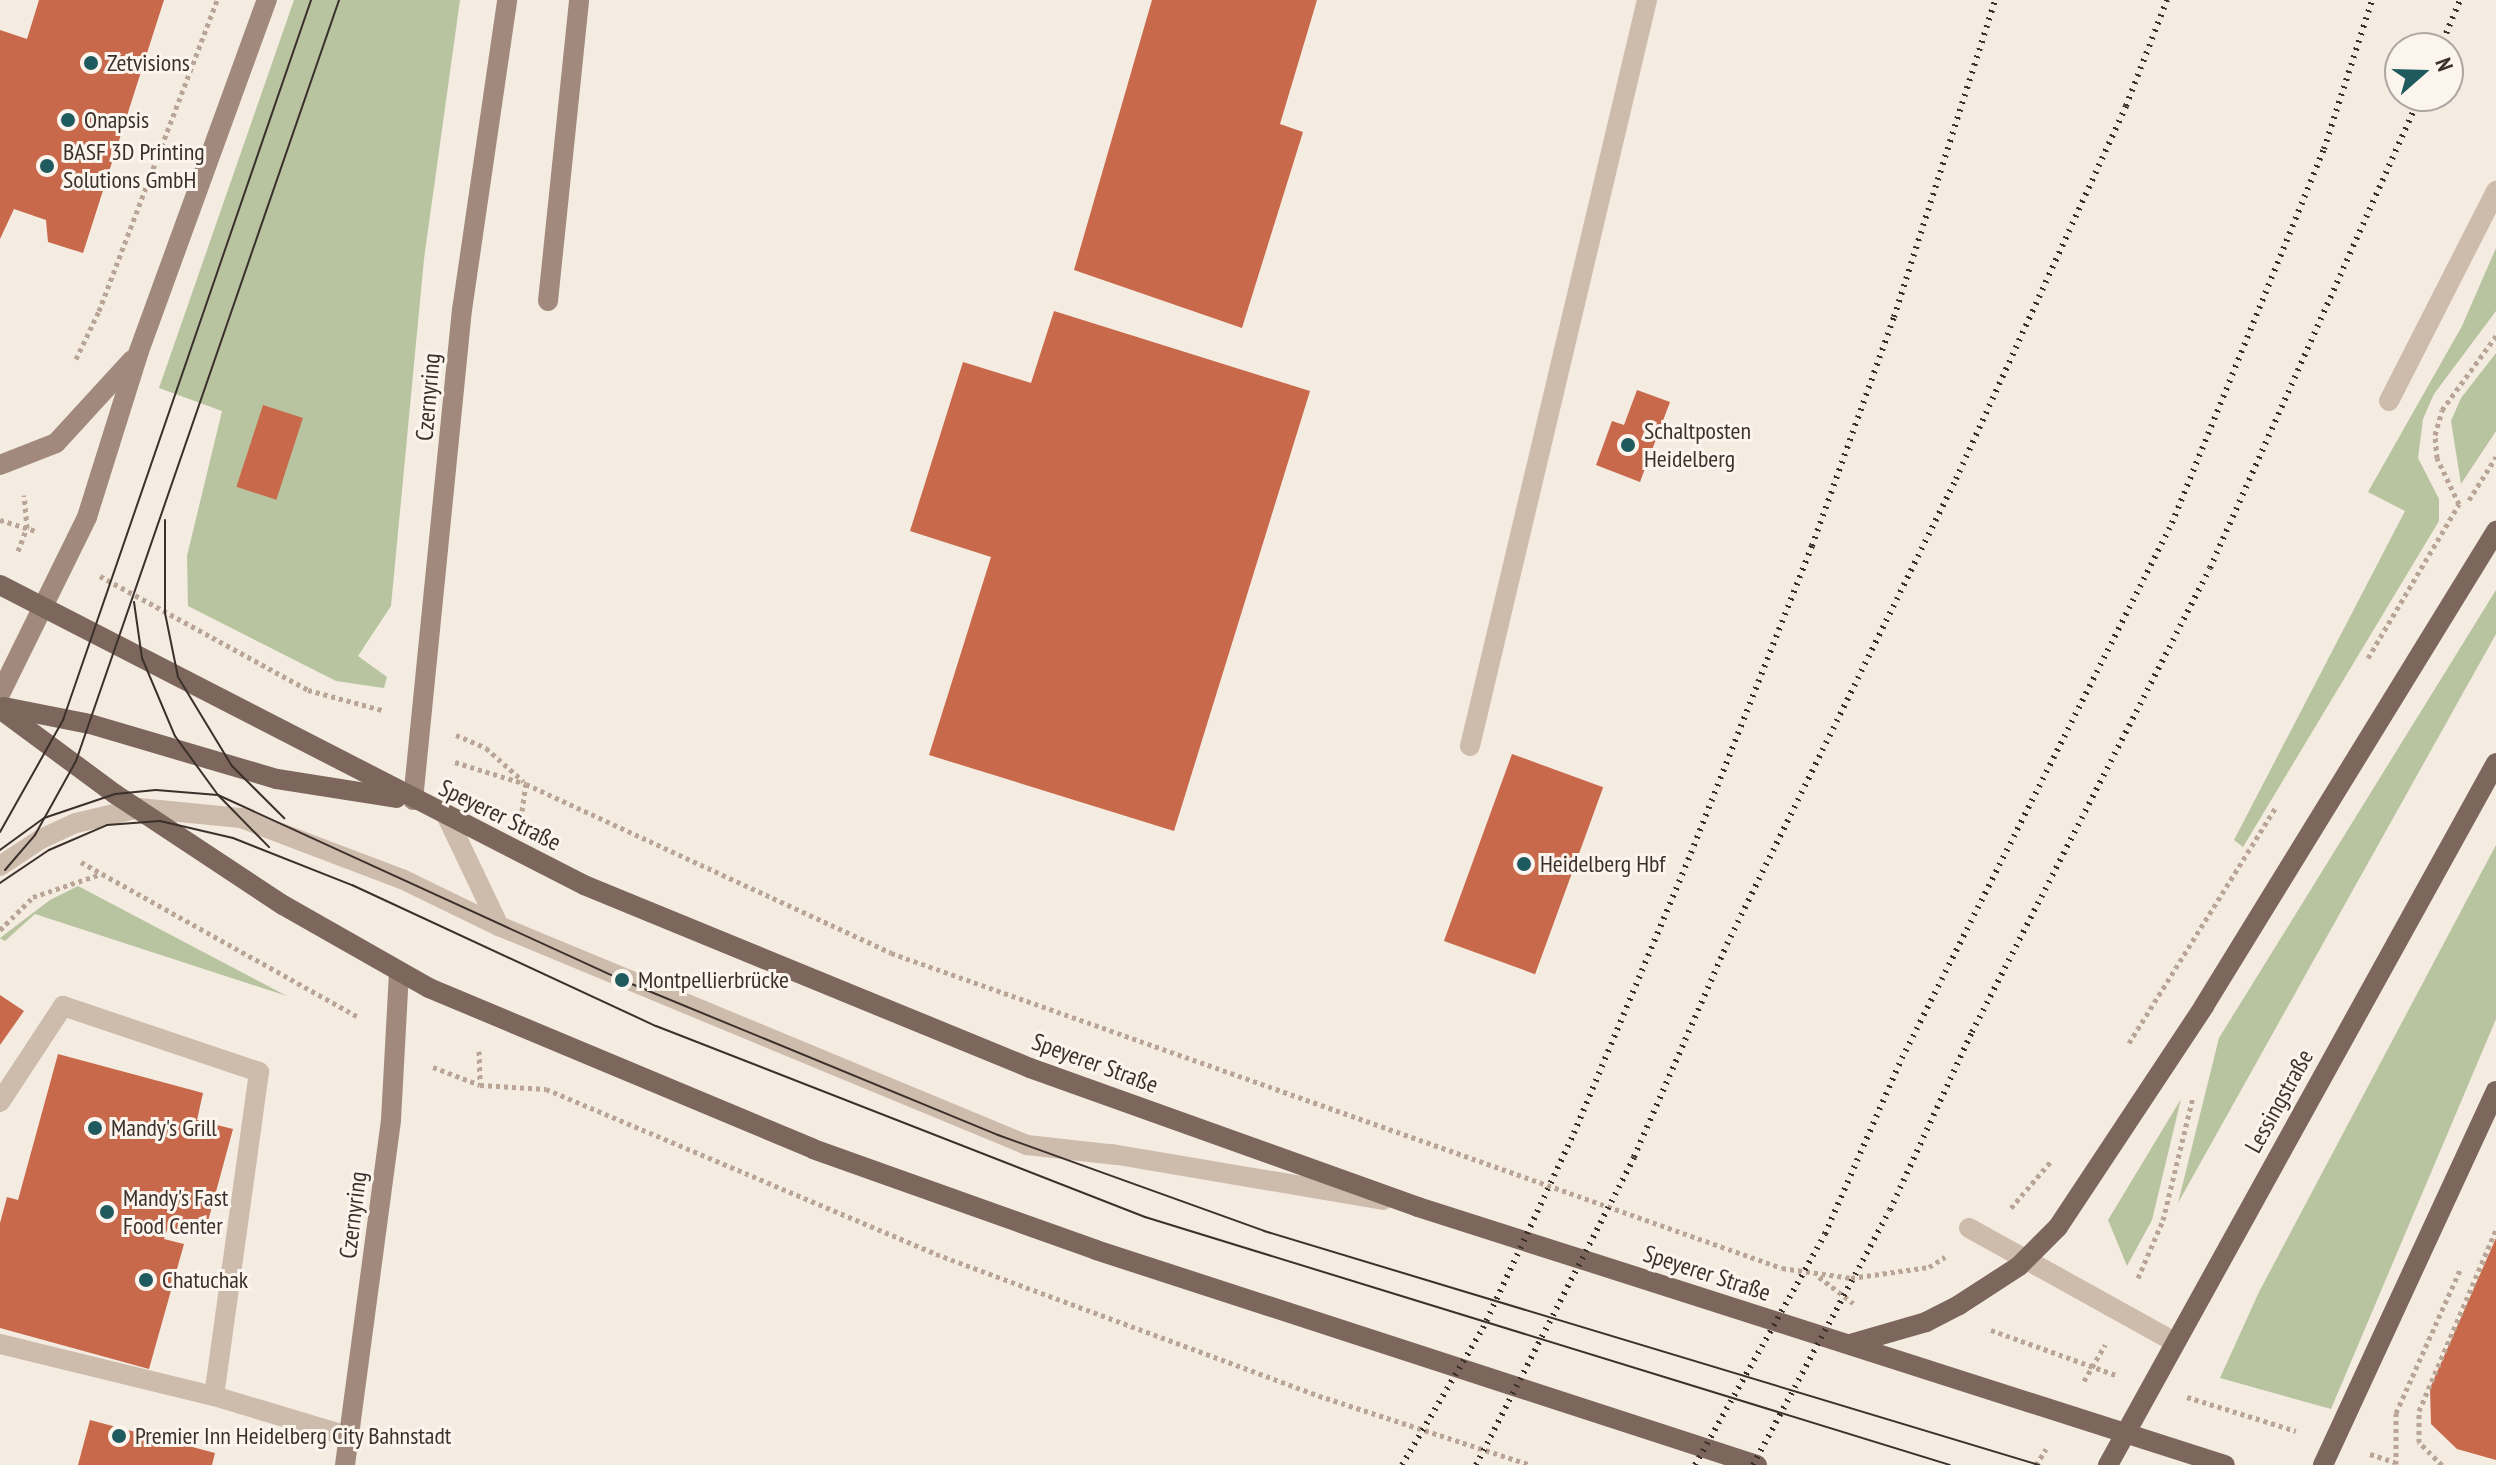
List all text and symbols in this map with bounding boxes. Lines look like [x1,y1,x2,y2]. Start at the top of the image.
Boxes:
north arrow [2384,32,2464,112]
place label: Zetvisions [107,49,190,77]
marker: Zetvisions [82,54,100,72]
text: N [2429,54,2460,75]
place label: Onapsis [84,106,149,134]
marker: Onapsis [59,111,77,129]
place label: BASF 3D Printing Solutions GmbH [63,138,205,194]
marker: BASF 3D Printing Solutions GmbH [38,157,56,175]
street label: Czernyring [410,352,446,442]
place label: Schaltposten Heidelberg [1644,417,1751,473]
marker: Schaltposten Heidelberg [1619,436,1637,454]
street label: Speyerer Straße [434,773,566,857]
place label: Heidelberg Hbf [1540,850,1665,878]
marker: Heidelberg Hbf [1515,855,1533,873]
place label: Montpellierbrücke [638,966,789,994]
marker: Montpellierbrücke [613,971,631,989]
street label: Speyerer Straße [1028,1027,1162,1099]
street label: Lessingstraße [2239,1044,2319,1158]
place label: Mandy's Grill [111,1114,217,1142]
marker: Mandy's Grill [86,1119,104,1137]
street label: Czernyring [333,1170,373,1260]
place label: Mandy's Fast Food Center [123,1184,228,1240]
marker: Mandy's Fast Food Center [98,1203,116,1221]
street label: Speyerer Straße [1640,1239,1774,1307]
place label: Chatuchak [162,1266,248,1294]
marker: Chatuchak [137,1271,155,1289]
place label: Premier Inn Heidelberg City Bahnstadt [135,1422,452,1450]
marker: Premier Inn Heidelberg City Bahnstadt [110,1427,128,1445]

